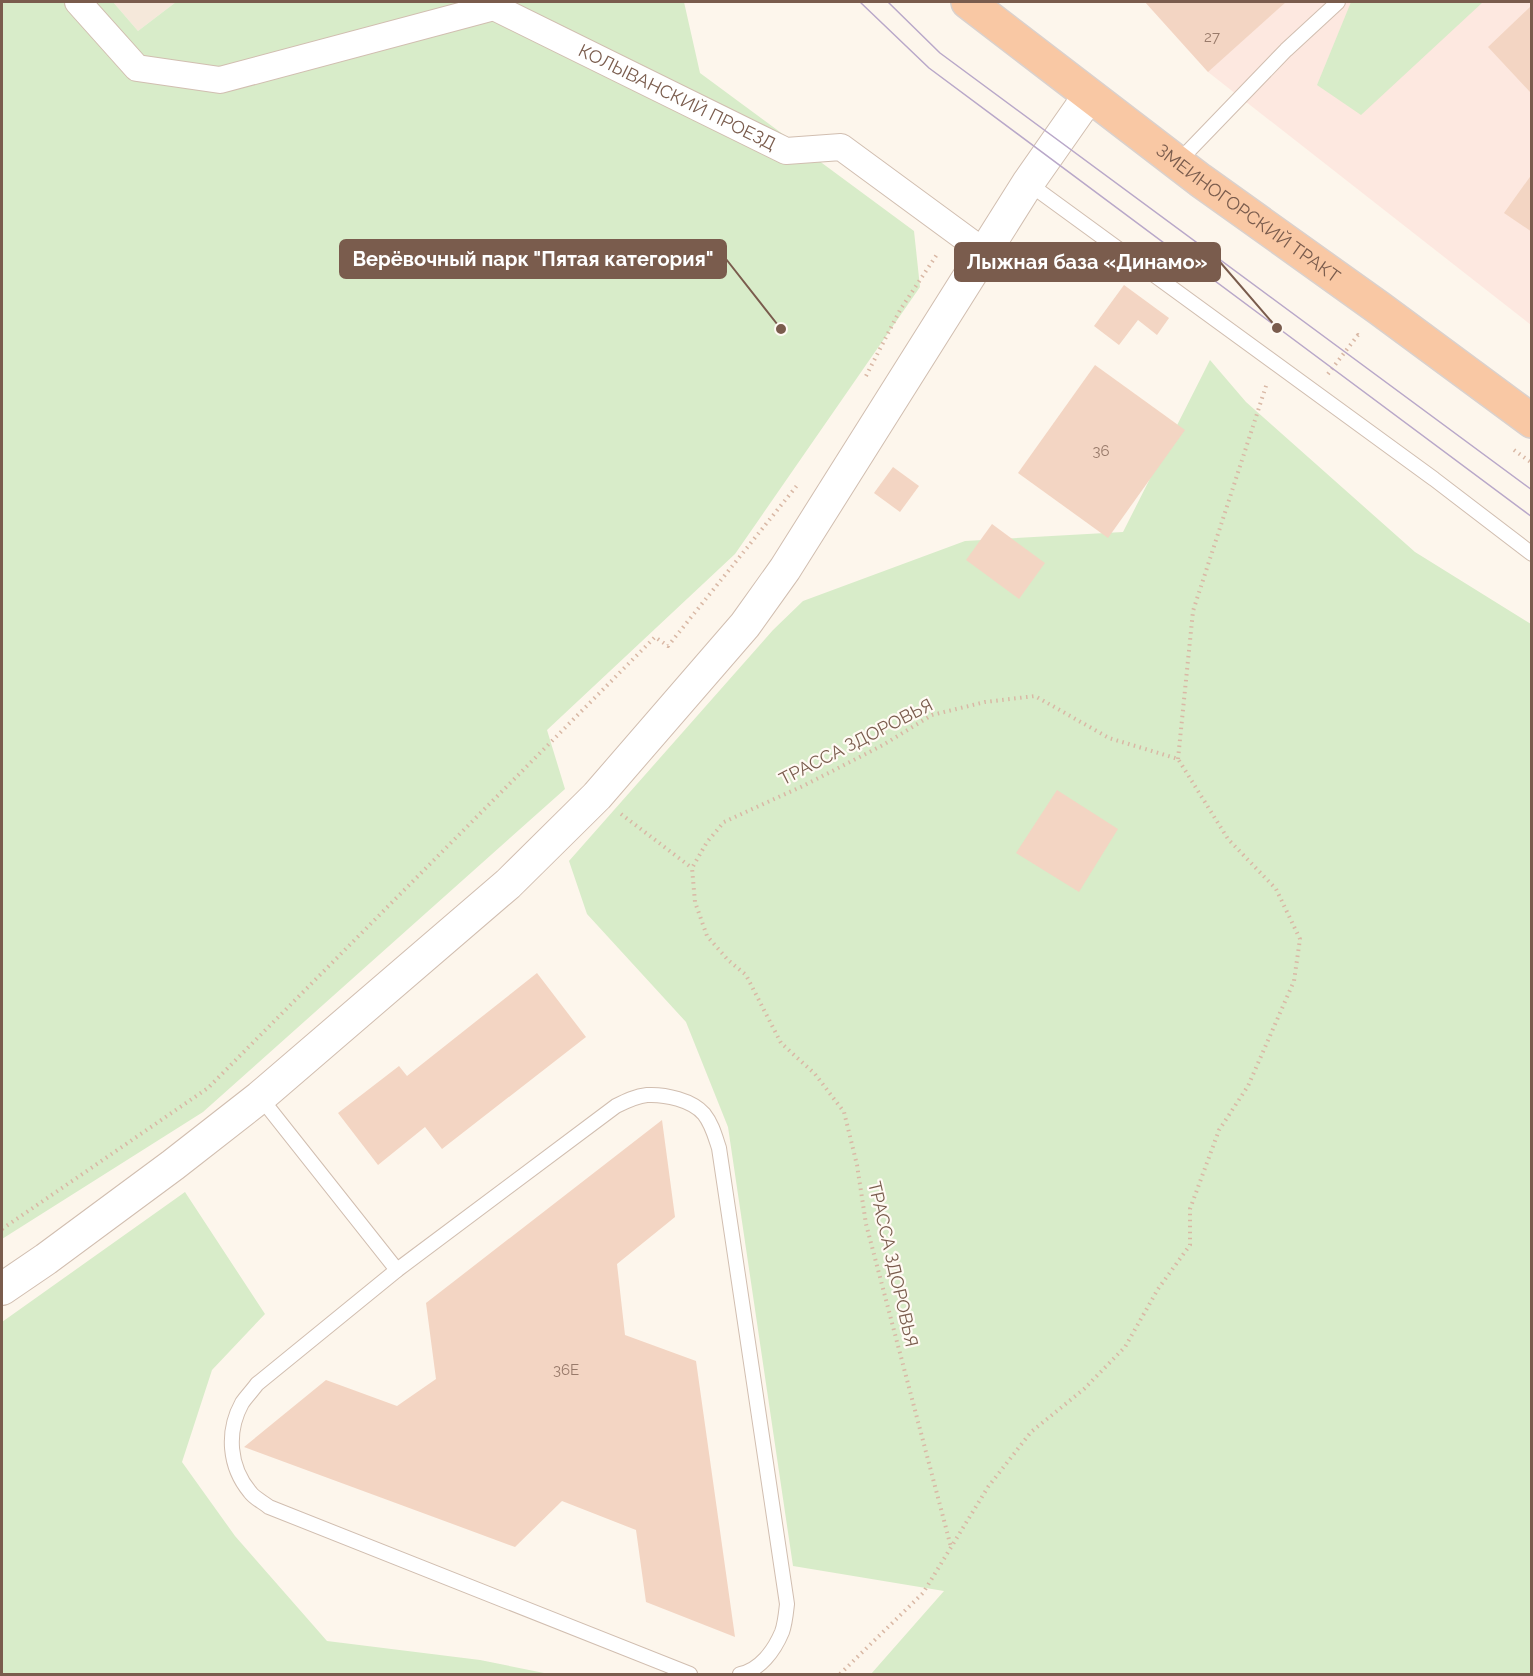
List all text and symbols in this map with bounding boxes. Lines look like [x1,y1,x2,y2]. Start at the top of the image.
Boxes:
house number: 27 [1204,28,1220,46]
street label: КОЛЫВАНСКИЙ ПРОЕЗД [575,39,779,154]
street label: ЗМЕИНОГОРСКИЙ ТРАКТ [1152,139,1344,287]
callout: Верёвочный парк "Пятая категория" [340,240,726,278]
callout: Лыжная база «Динамо» [955,243,1220,281]
text: Верёвочный парк "Пятая категория" [352,247,714,271]
text: Лыжная база «Динамо» [967,250,1208,274]
house number: 36 [1092,442,1110,460]
street label: ТРАССА ЗДОРОВЬЯ [776,694,936,789]
street label: ТРАССА ЗДОРОВЬЯ [864,1179,923,1349]
house number: 36Е [553,1361,579,1379]

